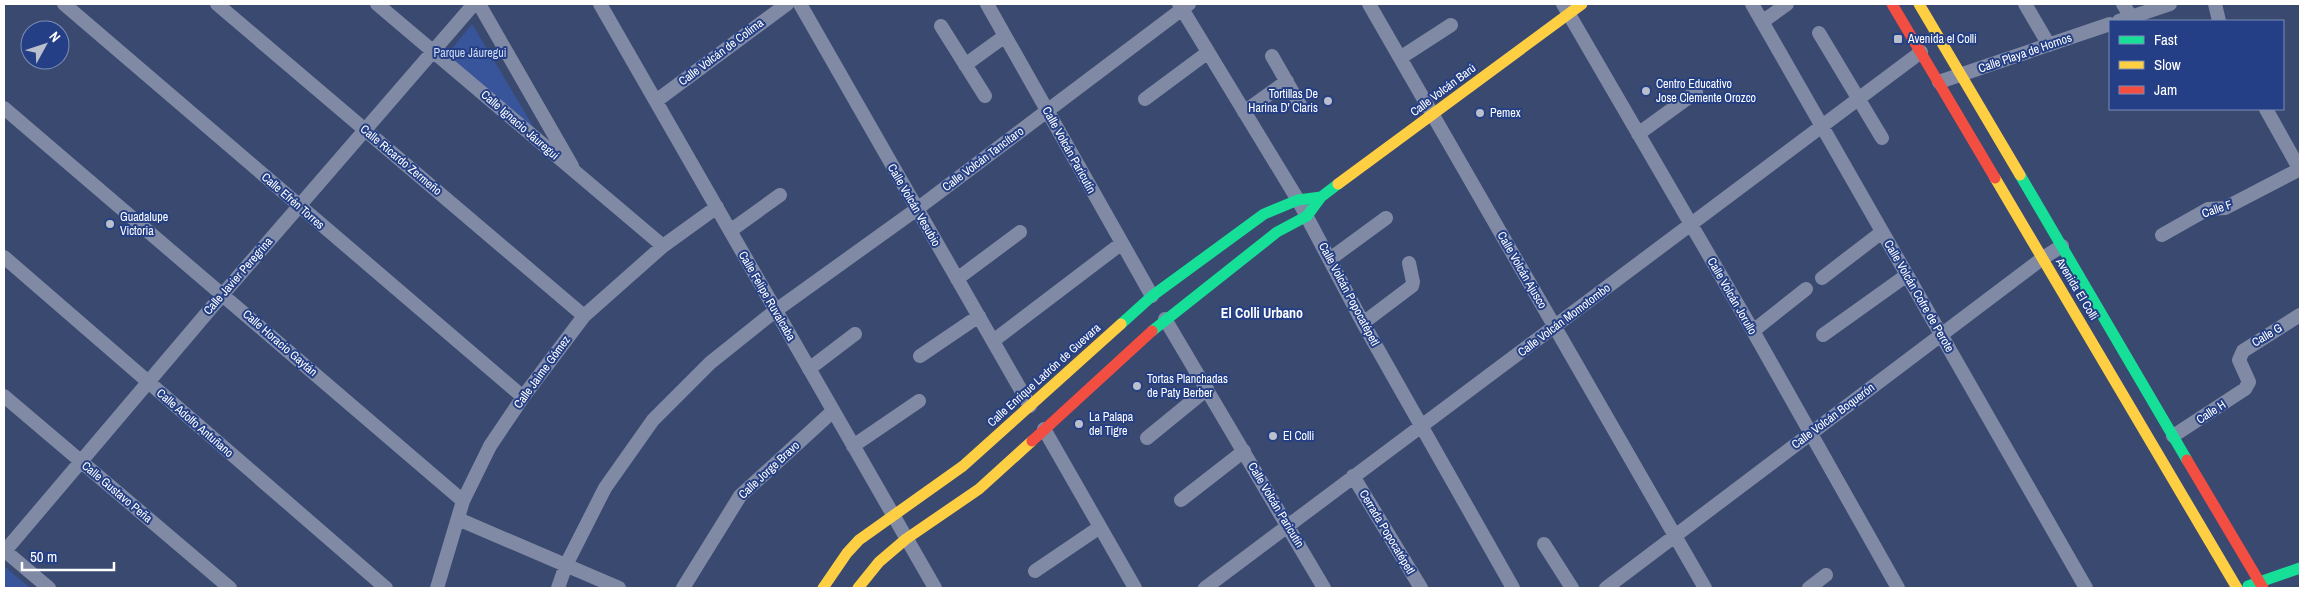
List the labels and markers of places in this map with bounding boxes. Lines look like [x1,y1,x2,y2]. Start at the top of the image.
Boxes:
place label: Avenida el Colli [1907,31,1977,47]
marker: Avenida el Colli [1892,33,1904,45]
place label: Centro Educativo Jose Clemente Orozco [1656,76,1756,106]
marker: Centro Educativo Jose Clemente Orozco [1640,85,1652,97]
place label: Tortillas De Harina D' Claris [1248,86,1318,116]
marker: Tortillas De Harina D' Claris [1322,95,1334,107]
place label: Pemex [1490,105,1521,121]
marker: Pemex [1474,107,1486,119]
place label: Guadalupe Victoria [120,209,168,239]
marker: Guadalupe Victoria [104,218,116,230]
place label: Tortas Planchadas de Paty Berber [1147,371,1228,401]
marker: Tortas Planchadas de Paty Berber [1131,380,1143,392]
place label: La Palapa del Tigre [1089,409,1134,439]
marker: La Palapa del Tigre [1073,418,1085,430]
place label: El Colli [1283,428,1314,444]
marker: El Colli [1267,430,1279,442]

